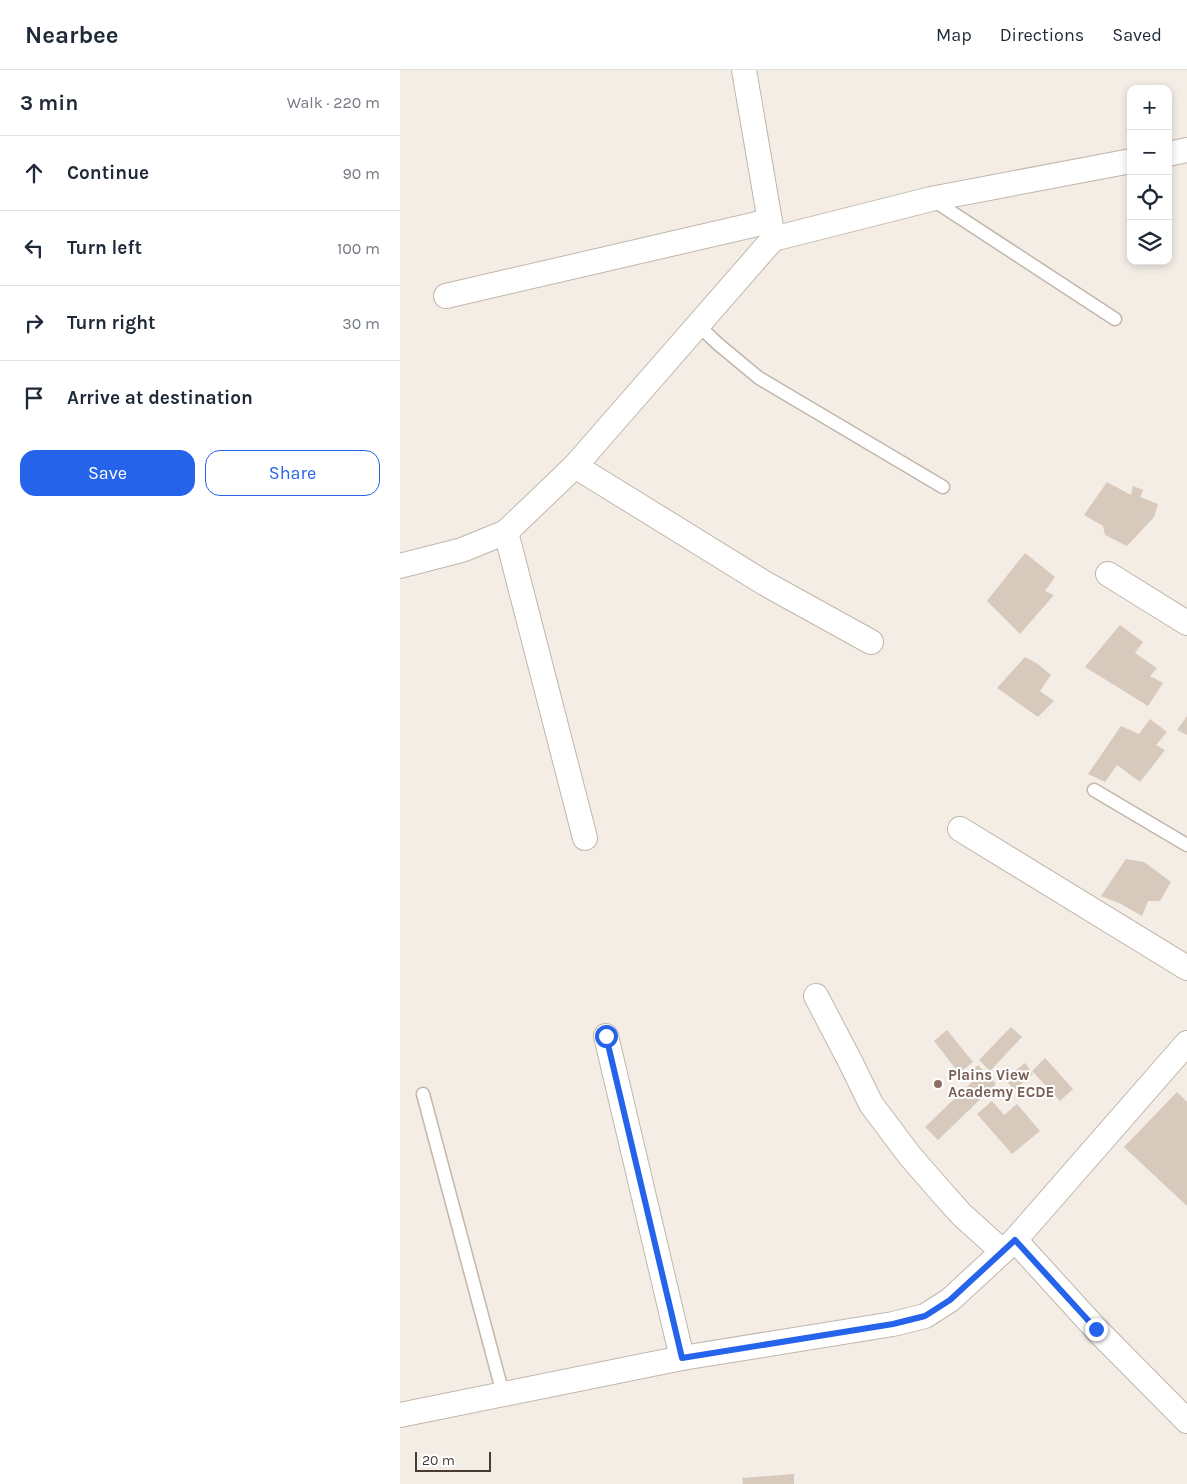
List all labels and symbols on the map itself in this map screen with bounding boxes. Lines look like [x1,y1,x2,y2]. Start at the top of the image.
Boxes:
route start [595,1025,618,1048]
place label: Plains View Academy ECDE [948,1066,1054,1101]
marker: Plains View Academy ECDE [932,1078,944,1090]
route end [1085,1318,1108,1341]
scale bar [415,1449,491,1472]

